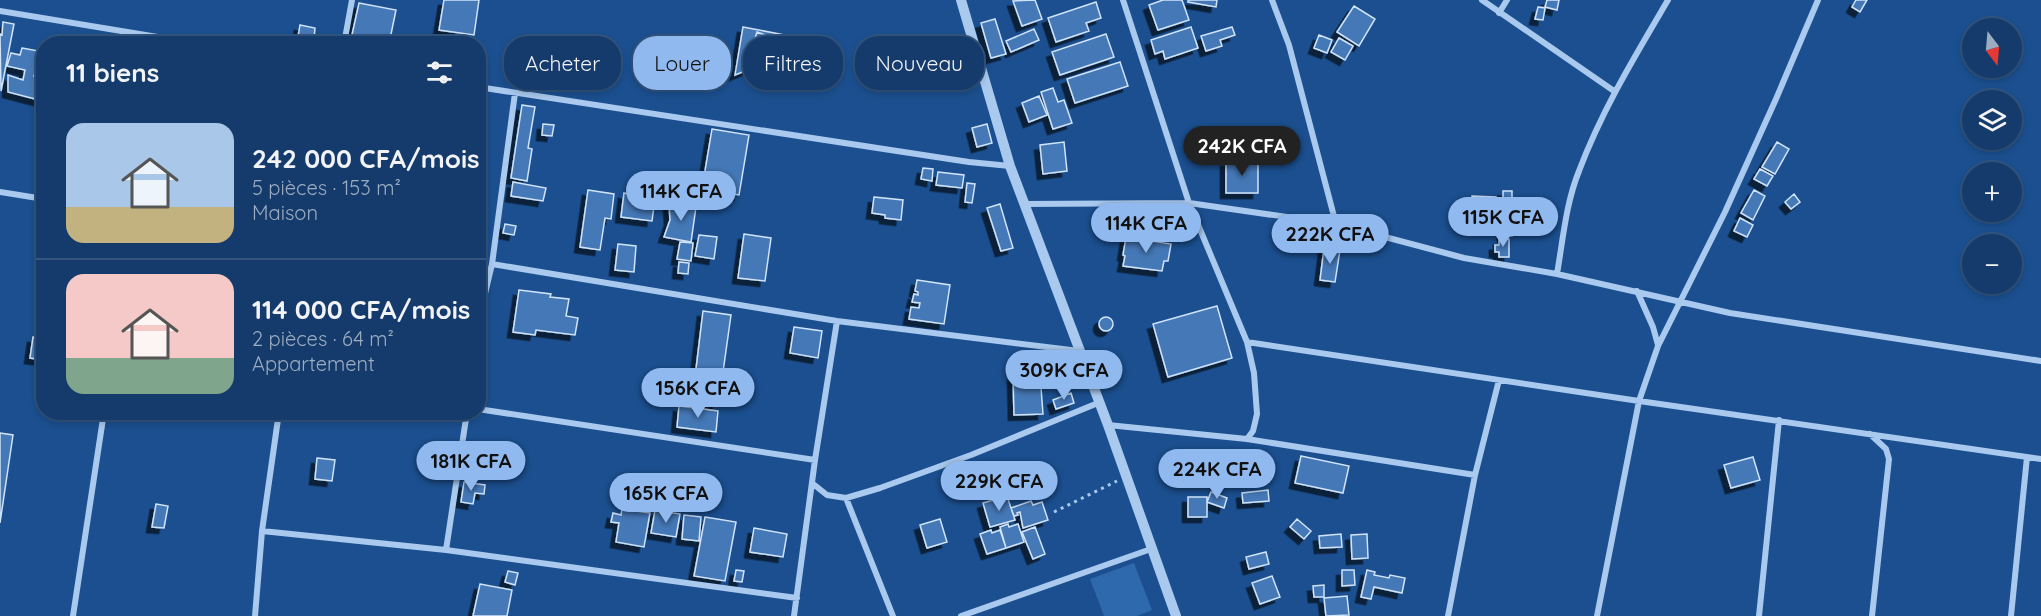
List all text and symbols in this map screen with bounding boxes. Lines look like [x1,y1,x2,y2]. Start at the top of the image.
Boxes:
north arrow [1962,18,2022,78]
map controls [1962,18,2022,294]
chip: Acheter [504,36,621,90]
chip: Louer [633,36,731,90]
chip: Filtres [743,36,843,90]
chip: Nouveau [855,36,984,90]
text: 11 biens [66,56,159,89]
icon: filters [423,56,456,89]
button: layers [1962,90,2022,150]
pin: 242K CFA [1180,126,1304,177]
text: 242K CFA [1197,133,1287,158]
text: 242 000 CFA/mois [252,142,480,175]
icon: home [114,147,186,219]
button: + [1962,162,2022,222]
pin: 114K CFA [619,171,743,222]
text: 5 pièces · 153 m² [252,175,401,200]
text: 114K CFA [640,178,722,203]
pin: 115K CFA [1441,197,1565,248]
text: Maison [252,200,318,225]
pin: 114K CFA [1084,203,1208,254]
text: 115K CFA [1462,204,1544,229]
text: 114K CFA [1105,210,1187,235]
pin: 222K CFA [1268,214,1392,265]
text: 222K CFA [1286,221,1374,246]
button: − [1962,234,2022,294]
text: 114 000 CFA/mois [252,293,470,326]
icon: home [114,298,186,370]
text: 2 pièces · 64 m² [252,326,394,351]
pin: 309K CFA [1002,350,1126,401]
text: Appartement [252,351,375,376]
text: 309K CFA [1020,357,1109,382]
pin: 156K CFA [636,368,760,419]
text: 156K CFA [656,375,740,400]
pin: 181K CFA [409,441,533,492]
text: 181K CFA [430,448,512,473]
pin: 224K CFA [1155,449,1279,500]
text: 224K CFA [1172,456,1262,481]
pin: 229K CFA [937,461,1061,512]
text: 229K CFA [955,468,1043,493]
pin: 165K CFA [604,473,728,524]
text: 165K CFA [624,480,708,505]

